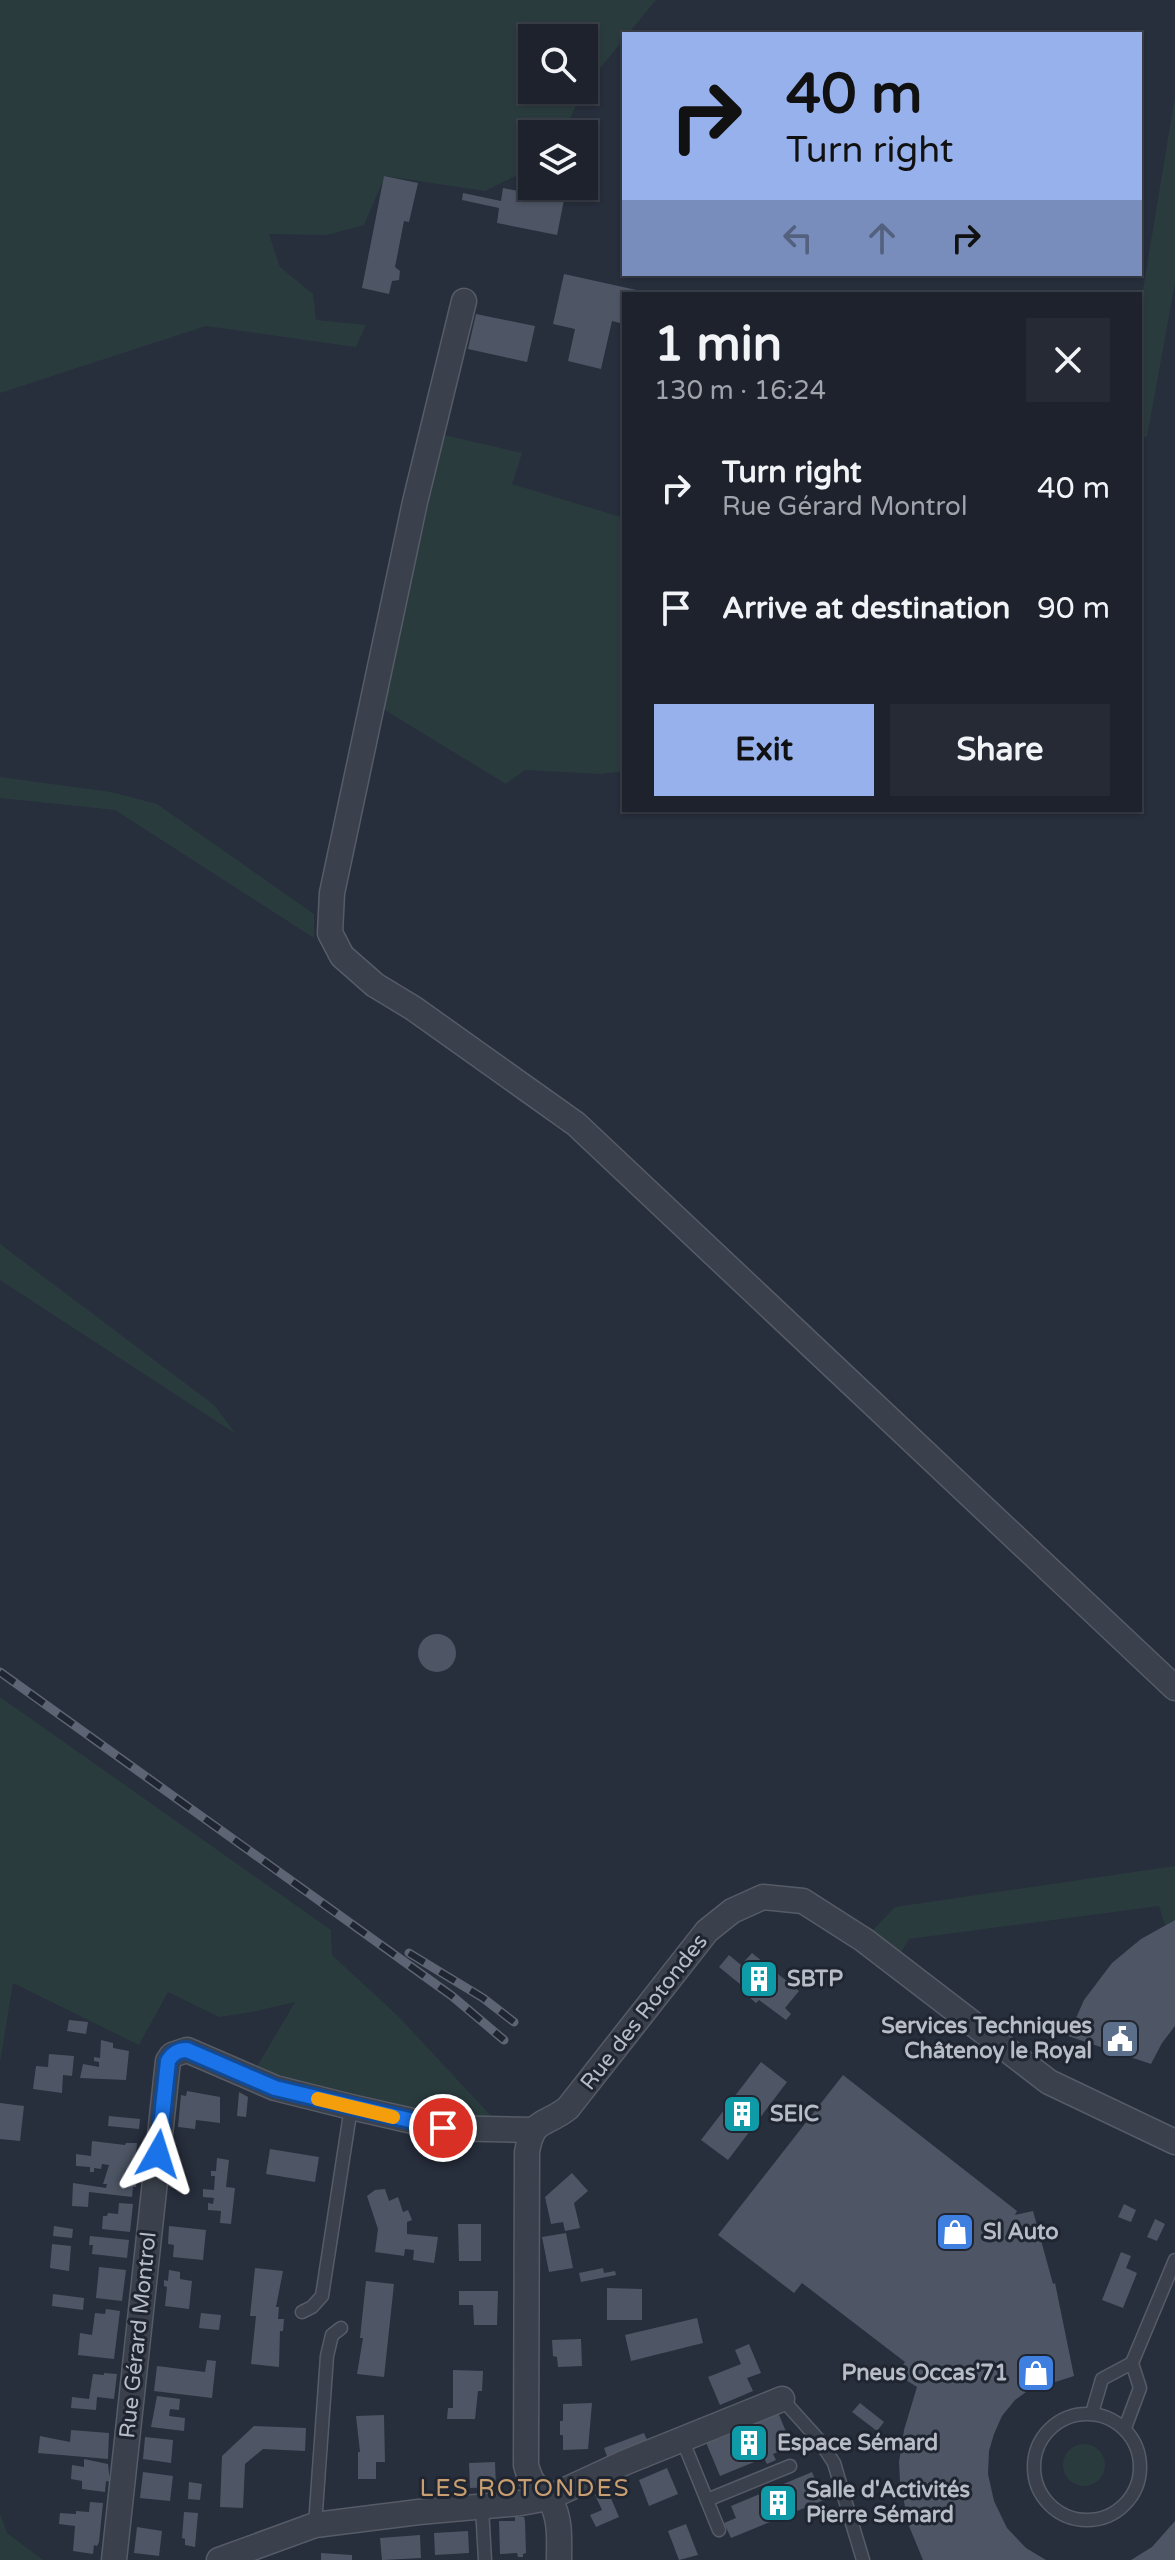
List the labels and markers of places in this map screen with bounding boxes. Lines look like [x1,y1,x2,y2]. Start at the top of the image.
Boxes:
building icon: SBTP [738,1958,780,2000]
place label: SBTP [787,1966,843,1992]
place label: Services Techniques Châtenoy le Royal [881,2013,1092,2064]
public building icon: Services Techniques Châtenoy le Royal [1099,2018,1141,2060]
building icon: SEIC [721,2093,763,2135]
pin [409,2094,477,2162]
place label: SEIC [770,2101,819,2127]
shop icon: Sl Auto [934,2211,976,2253]
place label: Sl Auto [983,2219,1059,2245]
shop icon: Pneus Occas'71 [1015,2352,1057,2394]
place label: Pneus Occas'71 [842,2360,1008,2386]
building icon: Espace Sémard [728,2422,770,2464]
place label: Espace Sémard [777,2430,938,2456]
place label: Salle d'Activités Pierre Sémard [806,2477,970,2528]
building icon: Salle d'Activités Pierre Sémard [757,2482,799,2524]

